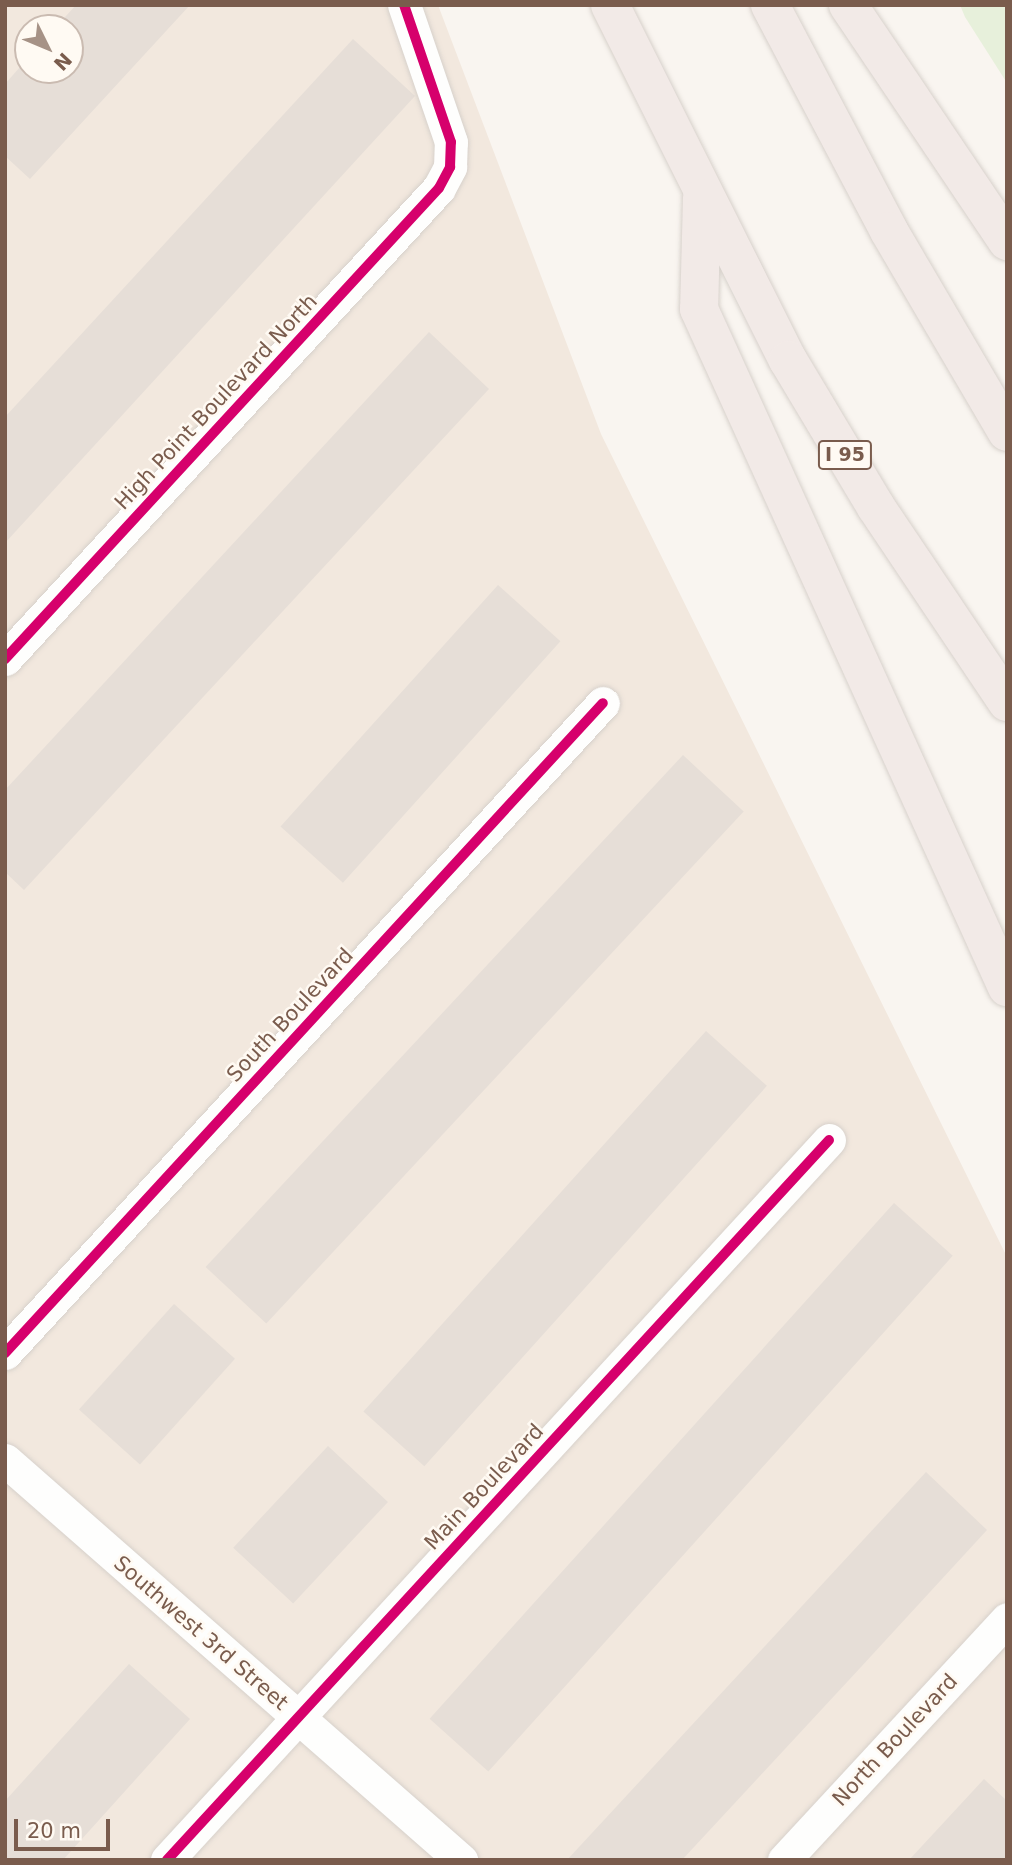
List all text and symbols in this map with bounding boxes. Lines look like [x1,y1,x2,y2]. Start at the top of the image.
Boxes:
north arrow [14,14,84,84]
text: N [49,49,76,75]
street label: High Point Boulevard North [109,289,323,515]
road number: I 95 [817,440,873,470]
street label: South Boulevard [221,943,359,1087]
street label: Main Boulevard [419,1419,549,1555]
street label: Southwest 3rd Street [109,1551,293,1715]
street label: North Boulevard [827,1669,963,1811]
scale bar [18,1806,114,1850]
text: 20 m [27,1819,81,1843]

